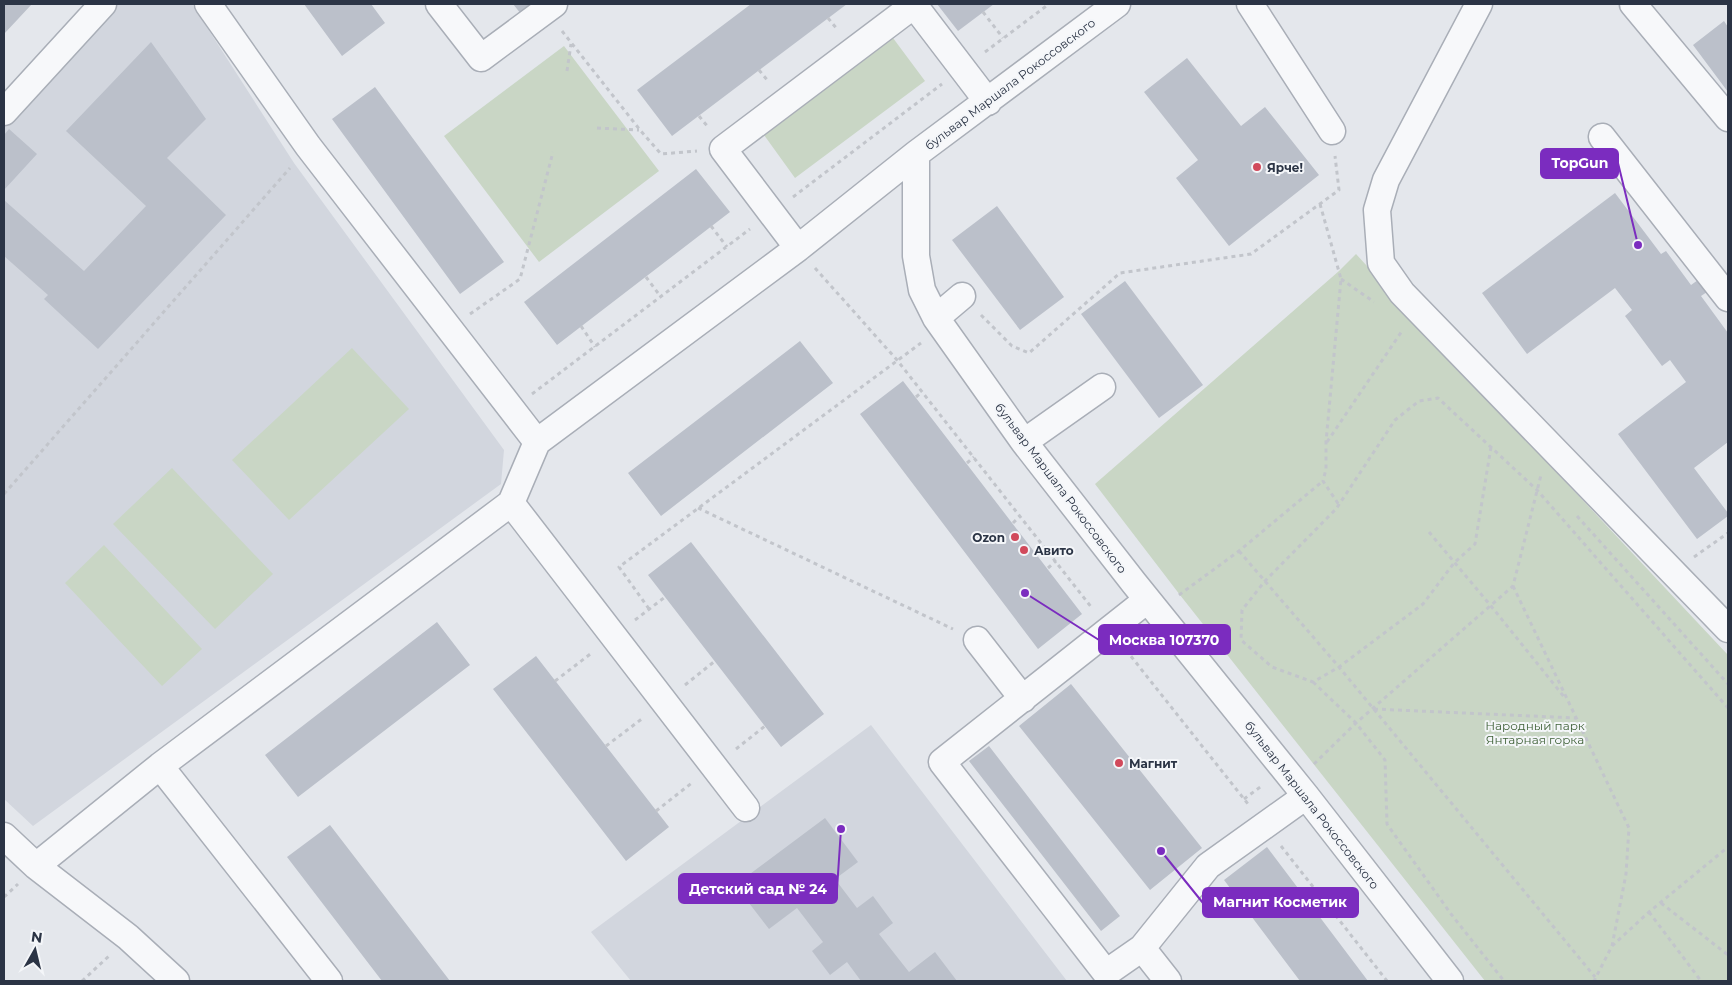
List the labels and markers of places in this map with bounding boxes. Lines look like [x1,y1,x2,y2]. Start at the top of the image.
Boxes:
callout: TopGun [1541,149,1618,178]
place label: Ярче! [1267,160,1303,175]
marker: Ярче! [1251,161,1263,173]
place label: Ozon [972,530,1005,545]
marker: Ozon [1009,531,1021,543]
place label: Авито [1034,543,1074,558]
marker: Авито [1018,544,1030,556]
callout: Москва 107370 [1099,625,1230,654]
place label: Магнит [1129,756,1178,771]
marker: Магнит [1113,757,1125,769]
callout: Детский сад № 24 [679,874,837,903]
callout: Магнит Косметик [1203,888,1358,917]

